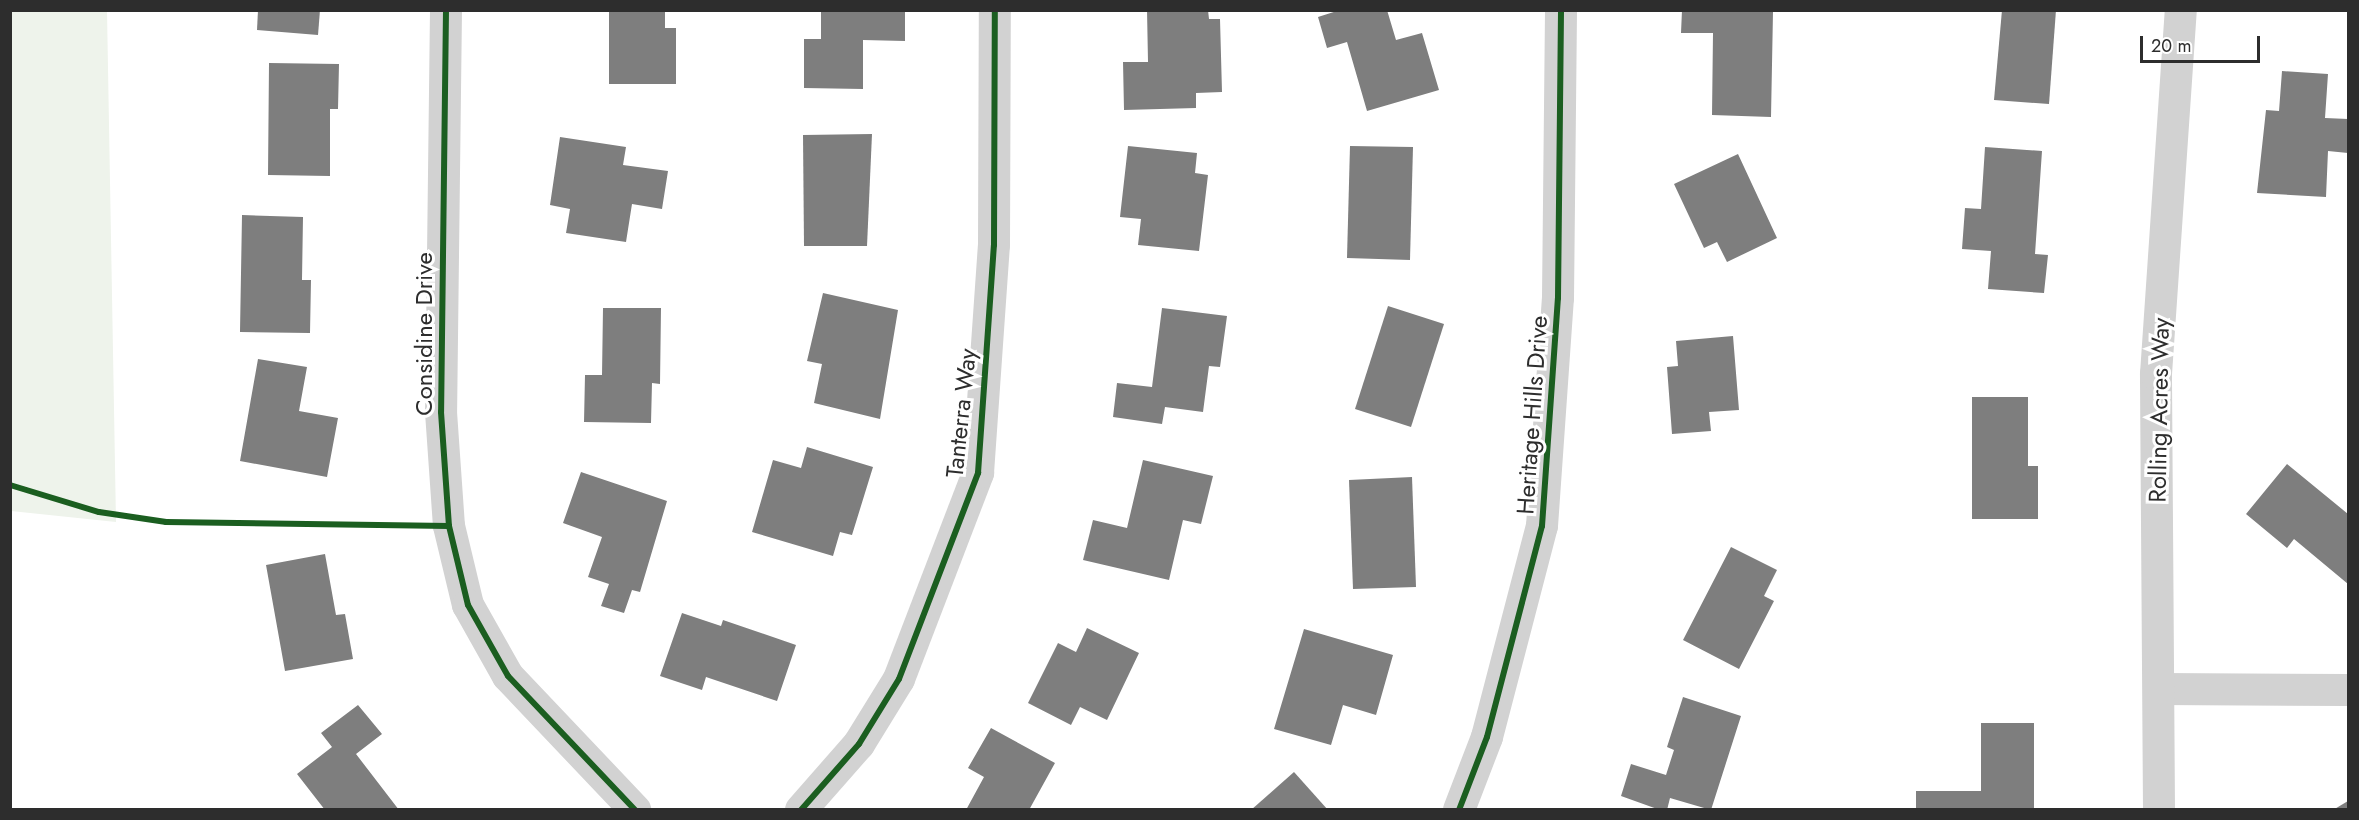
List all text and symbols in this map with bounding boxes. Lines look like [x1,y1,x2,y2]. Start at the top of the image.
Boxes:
scale bar [2143,24,2263,62]
text: 20 m [2151,33,2191,59]
street label: Considine Drive [410,252,438,416]
street label: Heritage Hills Drive [1511,315,1553,515]
street label: Rolling Acres Way [2143,317,2175,503]
street label: Tanterra Way [940,347,982,479]

